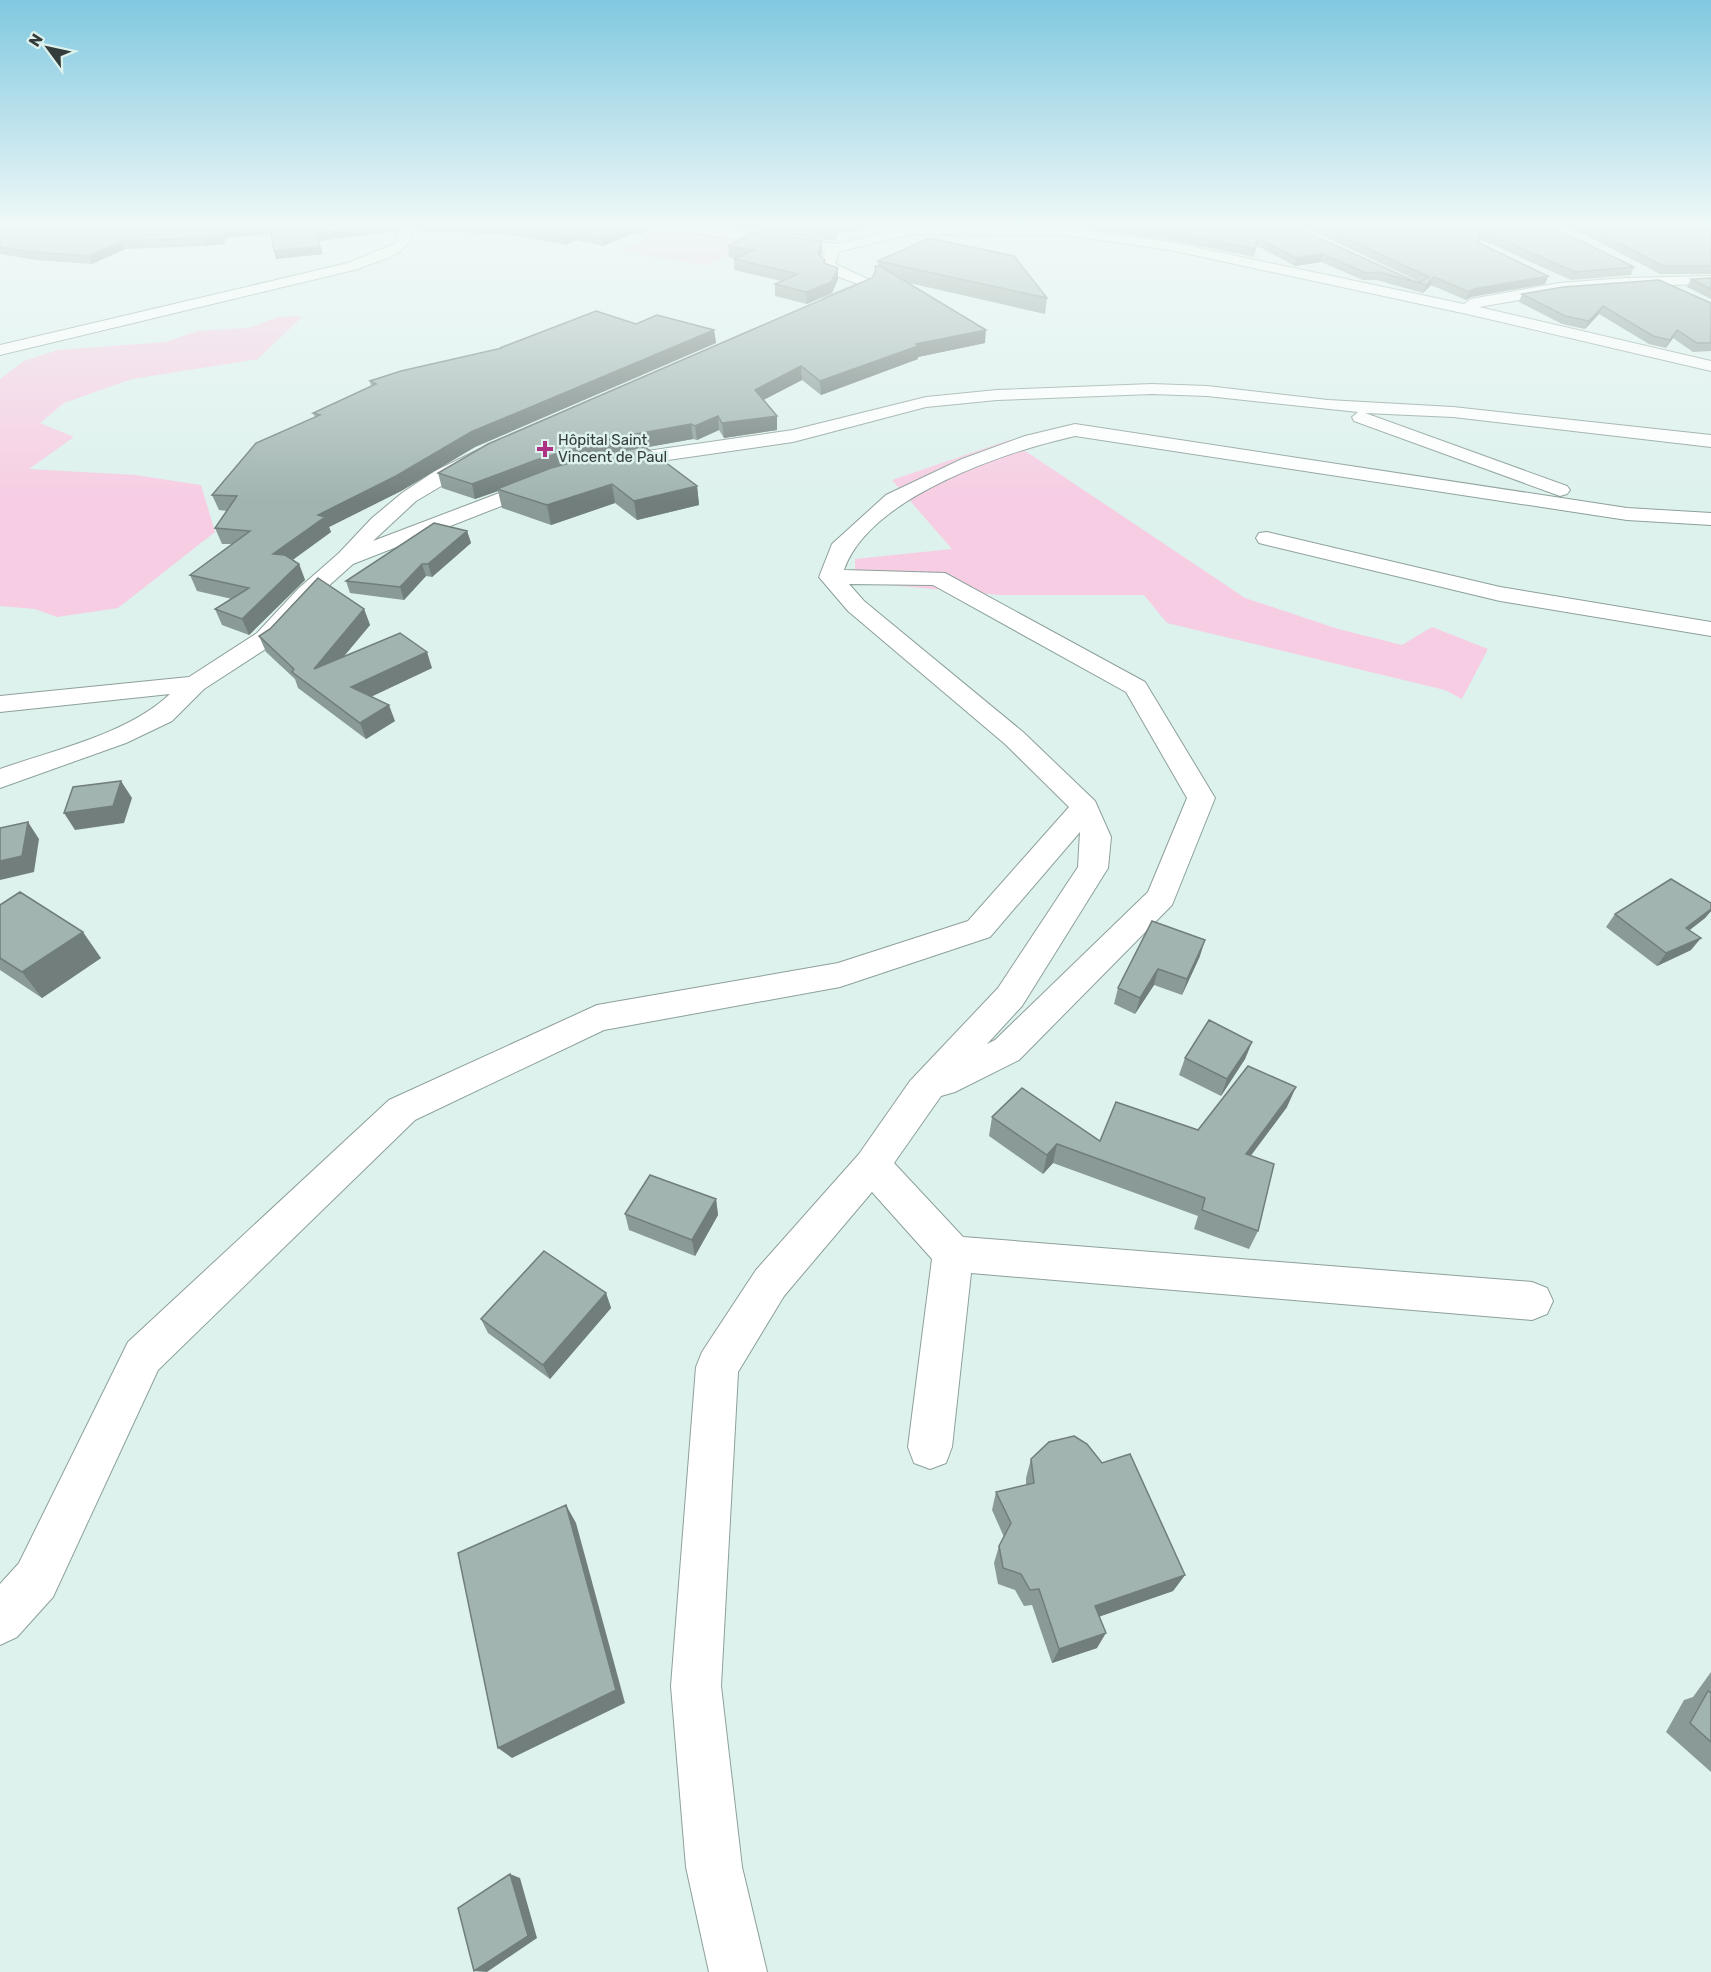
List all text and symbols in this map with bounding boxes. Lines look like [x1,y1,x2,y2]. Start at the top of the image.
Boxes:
north arrow [18,18,78,78]
text: N [25,30,47,50]
place label: Hôpital Saint Vincent de Paul [558,431,667,466]
marker: Hôpital Saint Vincent de Paul [536,440,554,458]

